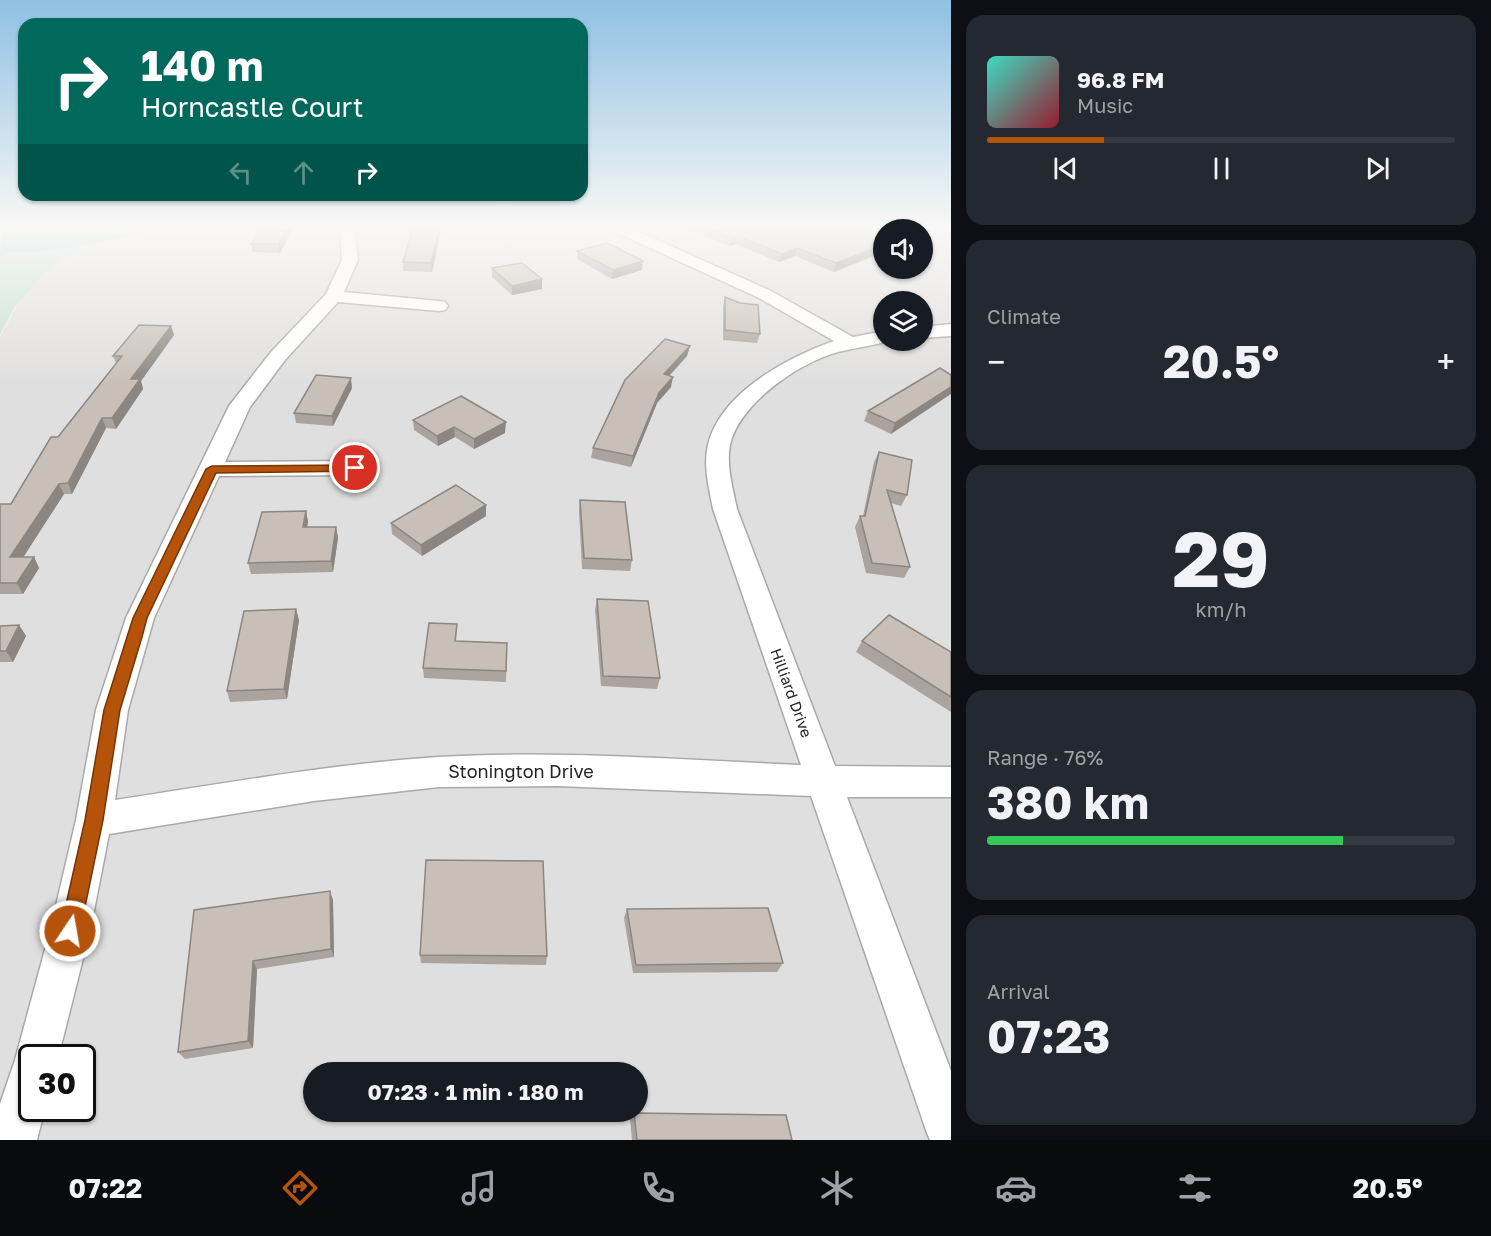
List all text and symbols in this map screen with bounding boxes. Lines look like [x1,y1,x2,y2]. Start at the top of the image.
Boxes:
text: 140 m [141,40,263,90]
icon: right [42,42,120,120]
text: 96.8 FM [1077,66,1164,93]
text: Horncastle Court [141,91,363,123]
text: Music [1077,93,1133,117]
icon: previous [1049,152,1082,185]
icon: pause [1205,152,1238,185]
icon: next [1361,152,1394,185]
icon: left [224,156,257,189]
icon: ahead [287,156,320,189]
icon: right [350,156,383,189]
map controls [873,219,933,351]
button: sound [873,219,933,279]
button: layers [873,291,933,351]
text: Climate [987,304,1061,328]
text: 20.5° [1163,334,1279,388]
text: − [987,342,1005,381]
text: + [1437,342,1455,381]
pin [329,442,380,493]
icon: arrive [338,451,371,484]
text: 29 [1172,511,1270,604]
text: km/h [1196,597,1246,621]
street label: Hilliard Drive [768,646,816,740]
text: Range · 76% [987,745,1103,769]
street label: Stonington Drive [448,760,594,782]
text: 380 km [987,775,1149,829]
position arrow [38,899,102,963]
text: Arrival [987,979,1050,1003]
text: 07:23 [987,1009,1110,1063]
speed limit sign: 30 [18,1044,96,1122]
text: 07:23 · 1 min · 180 m [367,1078,584,1105]
icon: directions [279,1167,321,1209]
icon: music [458,1167,500,1209]
icon: phone [637,1167,679,1209]
icon: climate [816,1167,858,1209]
icon: car [995,1167,1037,1209]
icon: filters [1174,1167,1216,1209]
text: 07:22 [68,1172,142,1204]
text: 20.5° [1353,1172,1422,1204]

